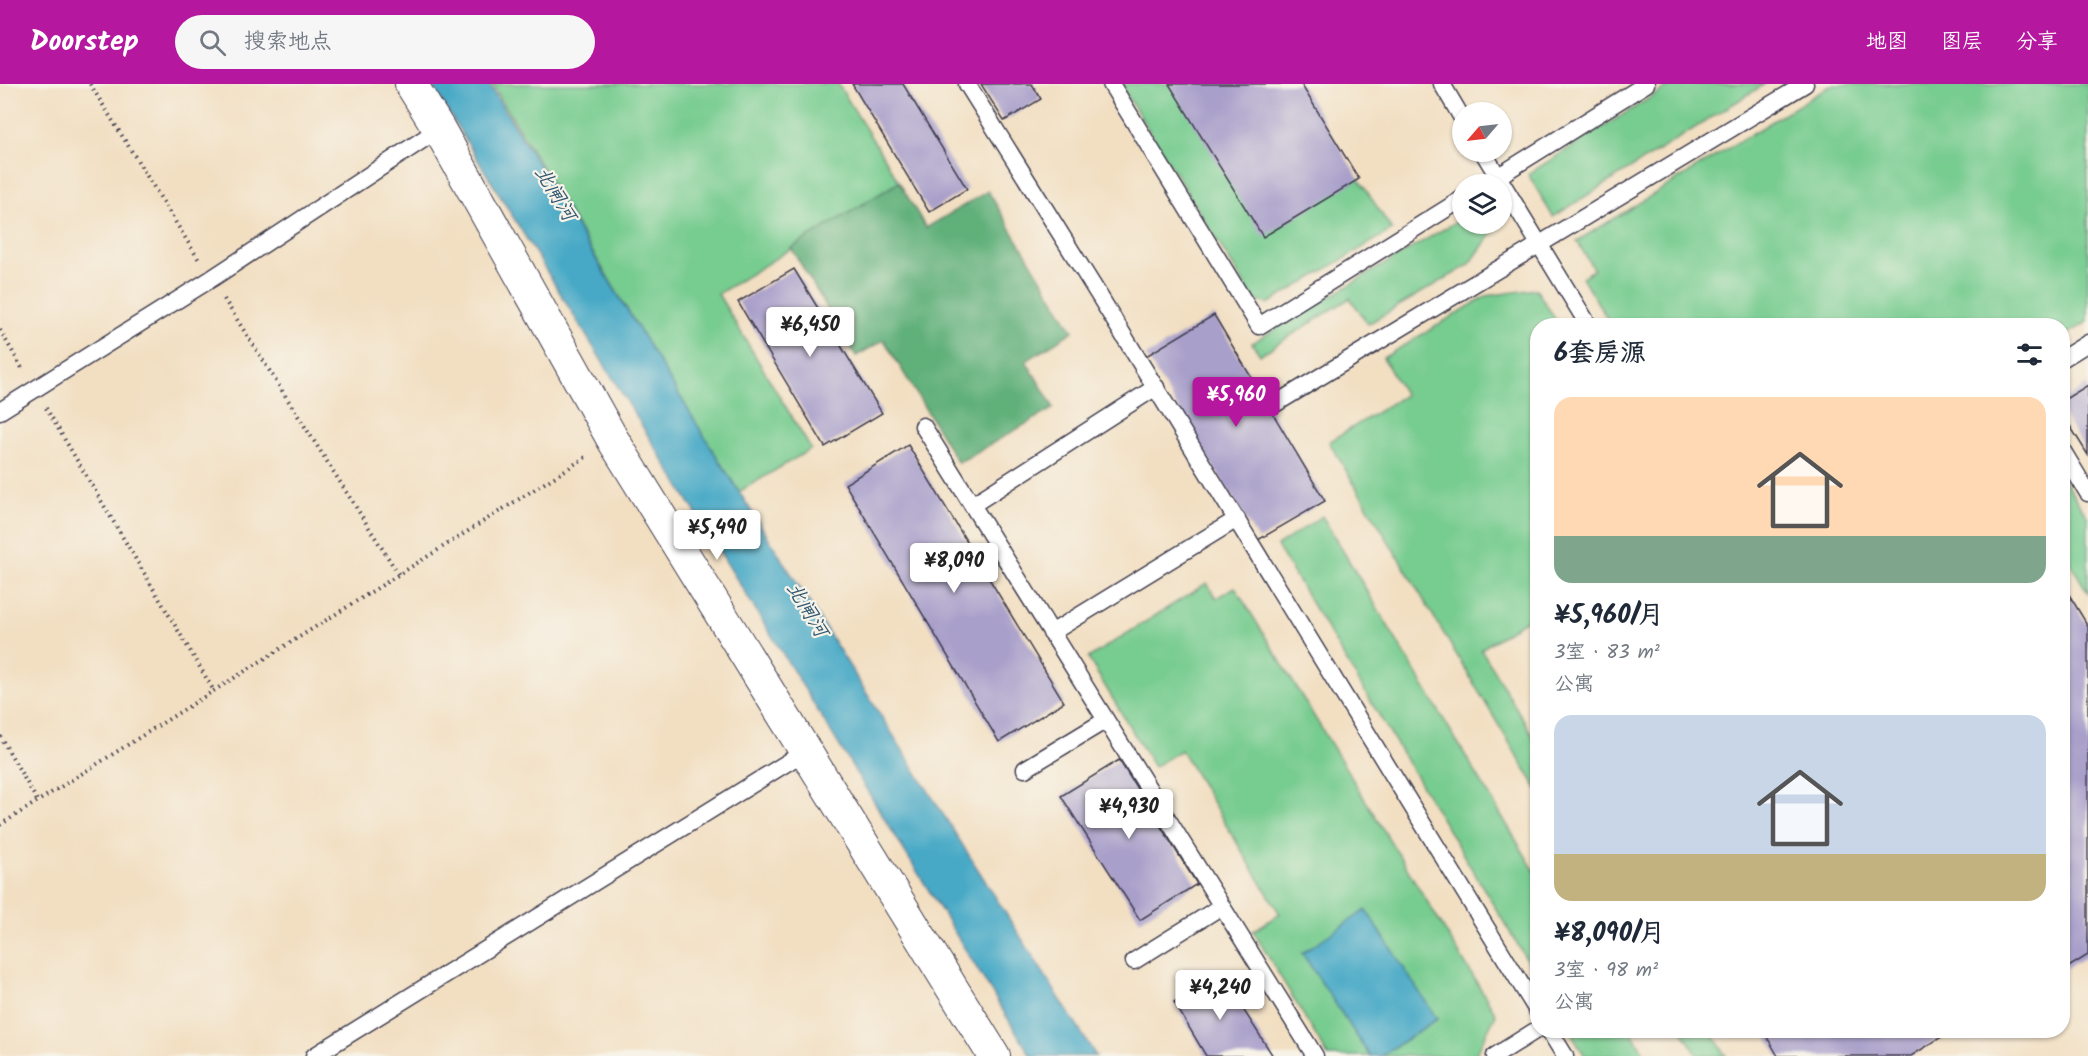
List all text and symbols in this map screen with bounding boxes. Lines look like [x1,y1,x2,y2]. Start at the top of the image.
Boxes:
search box [175,15,595,69]
text: Doorstep [30,20,139,65]
text: 搜索地点 [244,25,332,60]
icon: search [196,26,229,59]
text: 地图 [1866,26,1908,59]
text: 图层 [1941,26,1983,59]
text: 分享 [2016,26,2058,59]
north arrow [1452,102,1512,162]
map controls [1452,102,1512,234]
water label: 北闸河 [525,160,585,231]
button: layers [1452,174,1512,234]
pin: ¥6,450 [761,307,859,358]
text: ¥6,450 [780,310,840,342]
text: 6套房源 [1554,333,1646,375]
icon: filters [2013,338,2046,371]
pin: ¥5,960 [1187,377,1285,428]
text: ¥5,960 [1207,380,1265,412]
icon: home [1746,436,1854,544]
pin: ¥5,490 [668,510,766,561]
text: ¥5,490 [688,513,746,545]
pin: ¥8,090 [905,543,1003,594]
text: ¥8,090 [924,546,984,578]
water label: 北闸河 [777,576,837,647]
text: ¥5,960/月 [1554,595,1664,637]
text: 3室 · 83 m² [1554,637,1660,669]
text: 公寓 [1554,669,1594,701]
icon: home [1746,754,1854,862]
pin: ¥4,930 [1080,789,1178,840]
text: ¥4,930 [1099,792,1159,824]
text: ¥8,090/月 [1554,913,1665,955]
text: 3室 · 98 m² [1554,955,1658,987]
pin: ¥4,240 [1171,970,1269,1021]
text: ¥4,240 [1189,973,1251,1005]
text: 公寓 [1554,987,1594,1019]

